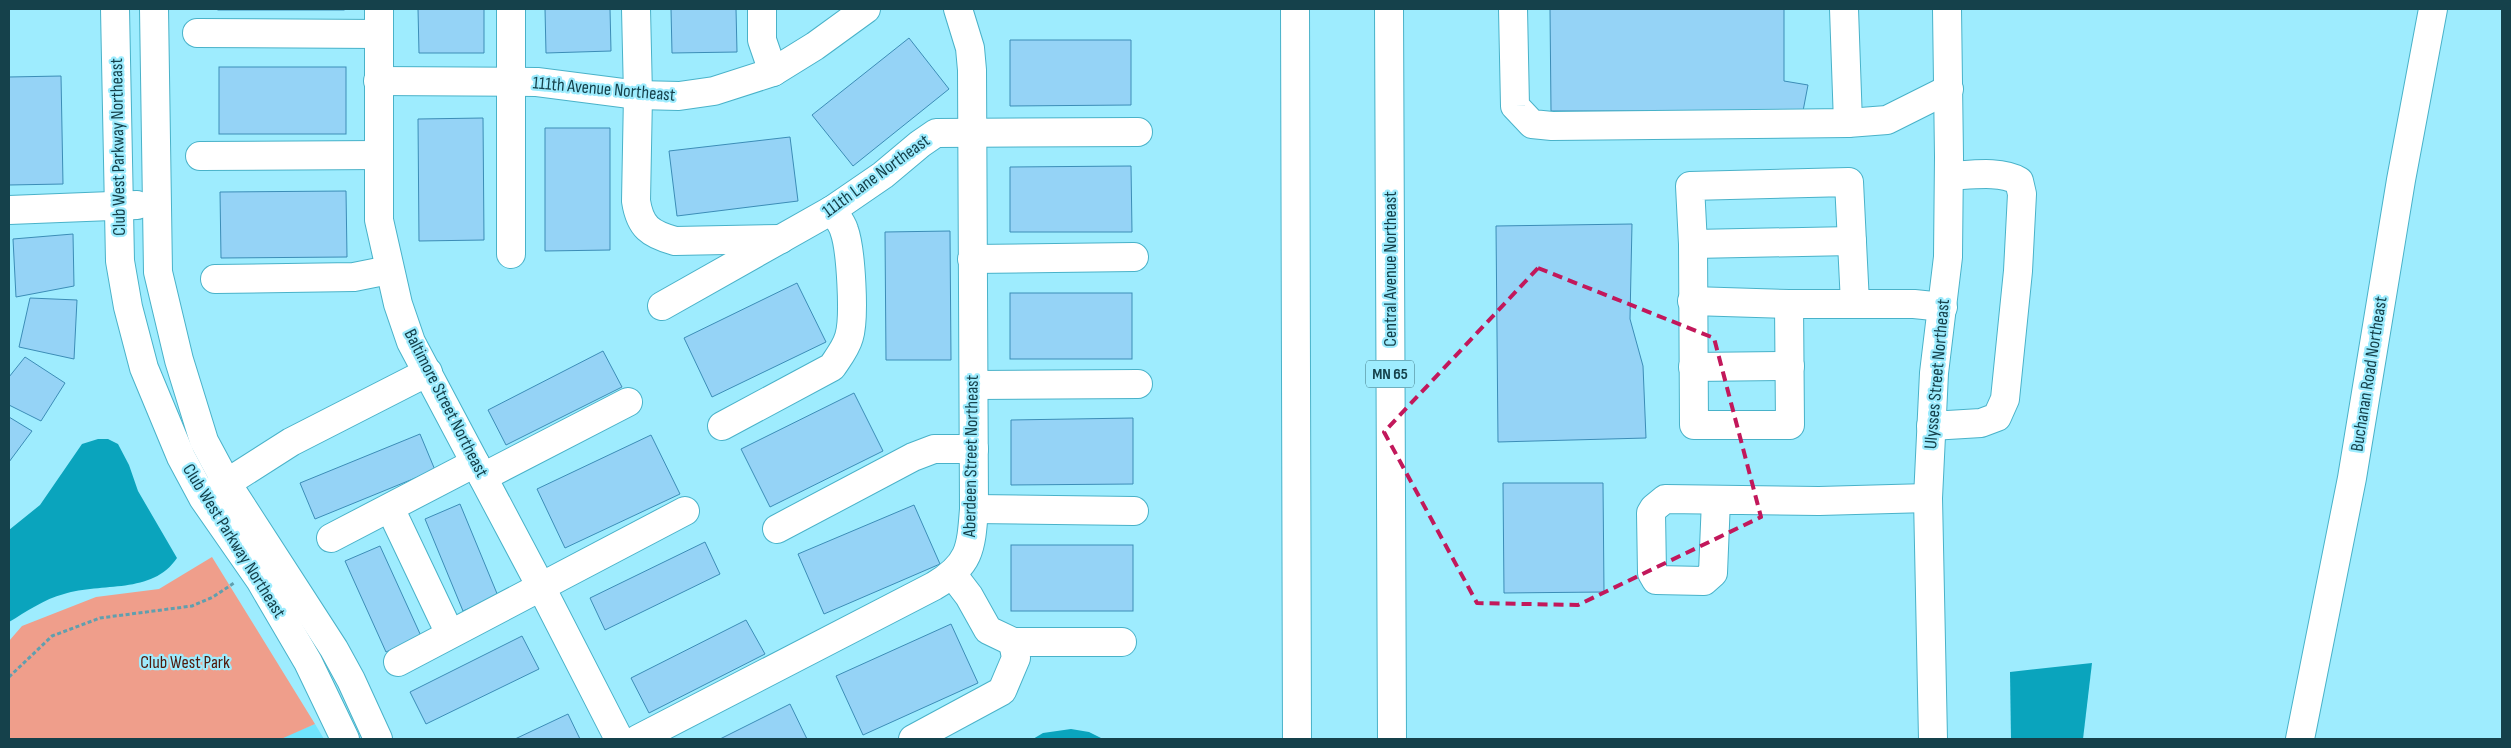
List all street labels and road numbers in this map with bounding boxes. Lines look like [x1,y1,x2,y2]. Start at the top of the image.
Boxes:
street label: Club West Parkway Northeast [106,58,130,236]
street label: 111th Avenue Northeast [532,72,677,106]
street label: 111th Lane Northeast [818,130,934,222]
street label: Central Avenue Northeast [1380,191,1401,347]
street label: Buchanan Road Northeast [2346,294,2392,453]
street label: Ulysses Street Northeast [1920,298,1954,450]
street label: Baltimore Street Northeast [400,325,493,481]
road number: MN 65 [1366,360,1414,388]
street label: Aberdeen Street Northeast [959,374,983,538]
street label: Club West Parkway Northeast [178,460,290,622]

